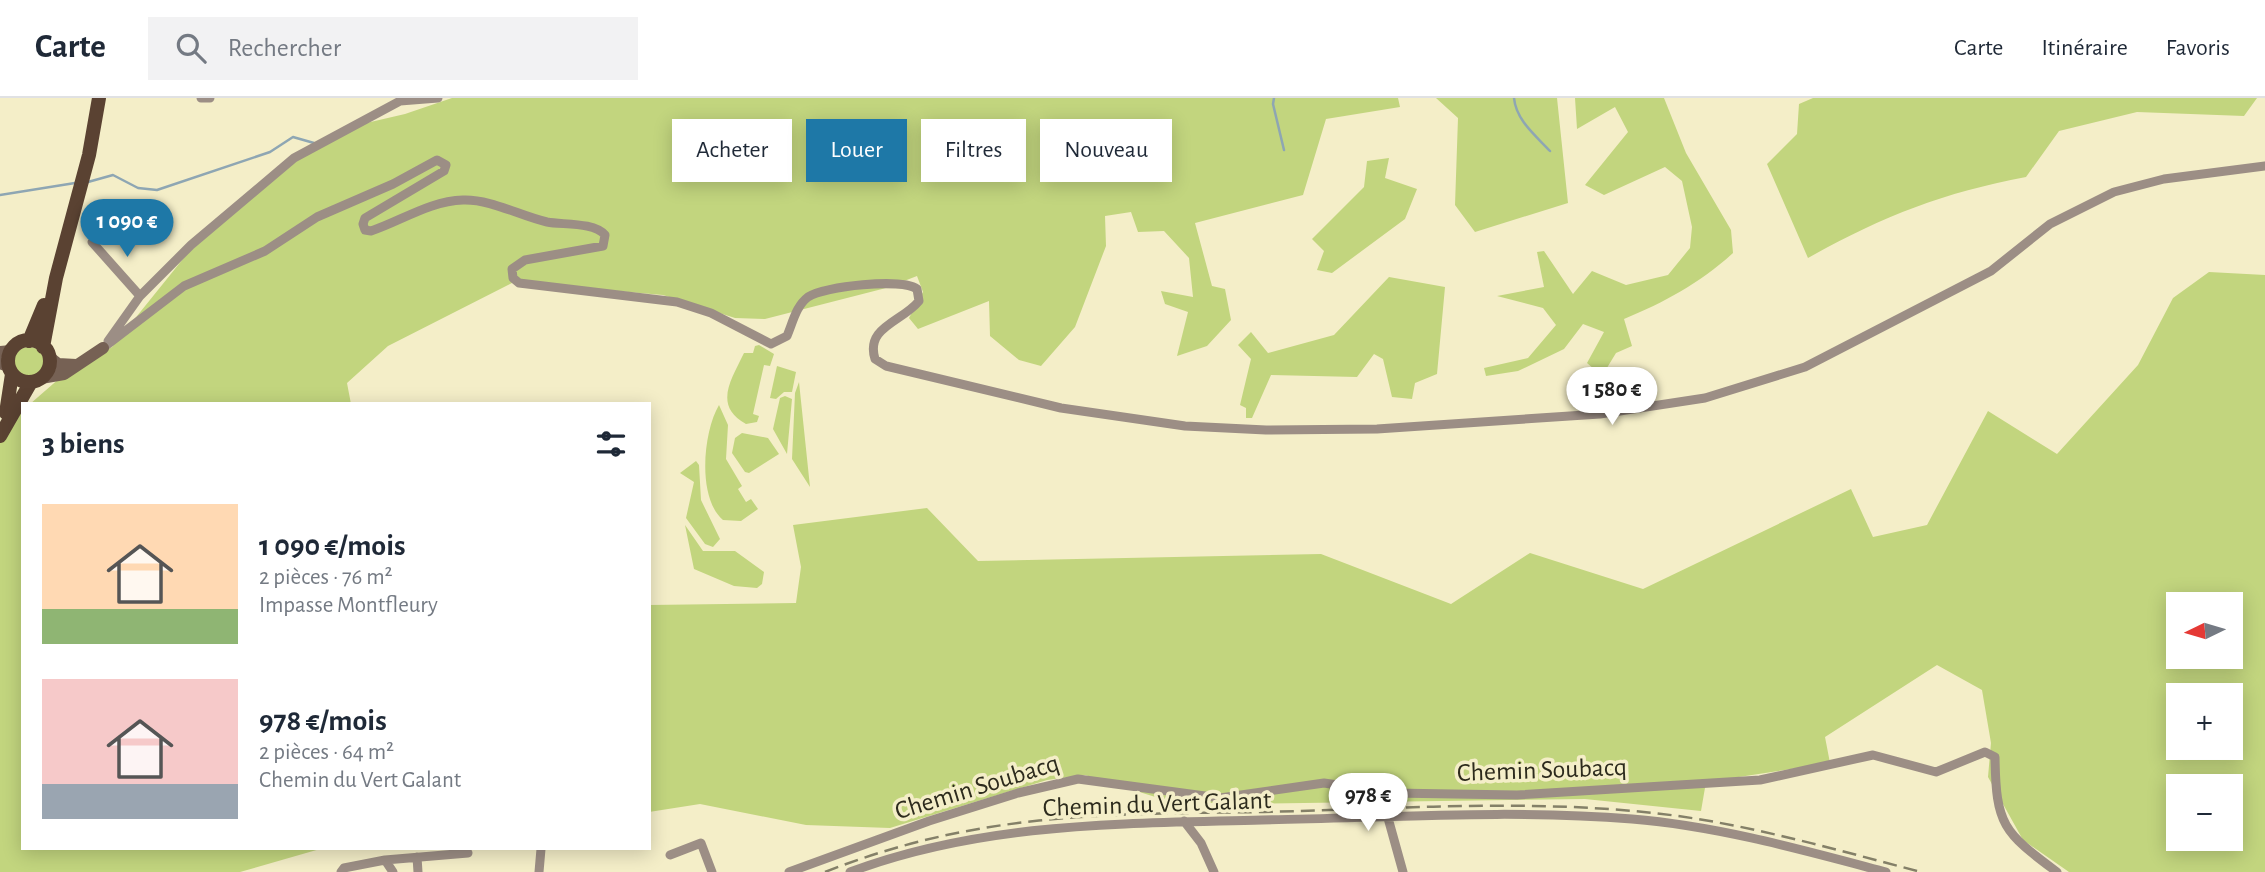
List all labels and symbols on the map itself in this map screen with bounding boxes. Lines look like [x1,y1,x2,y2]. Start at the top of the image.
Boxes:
pin: 1 090 € [62,200,192,259]
pin: 1 580 € [1547,368,1677,427]
north arrow [2166,592,2244,668]
street label: Chemin Soubacq [892,750,1062,824]
street label: Chemin Soubacq [1456,754,1628,786]
pin: 978 € [1319,774,1417,833]
street label: Chemin du Vert Galant [1042,787,1272,821]

